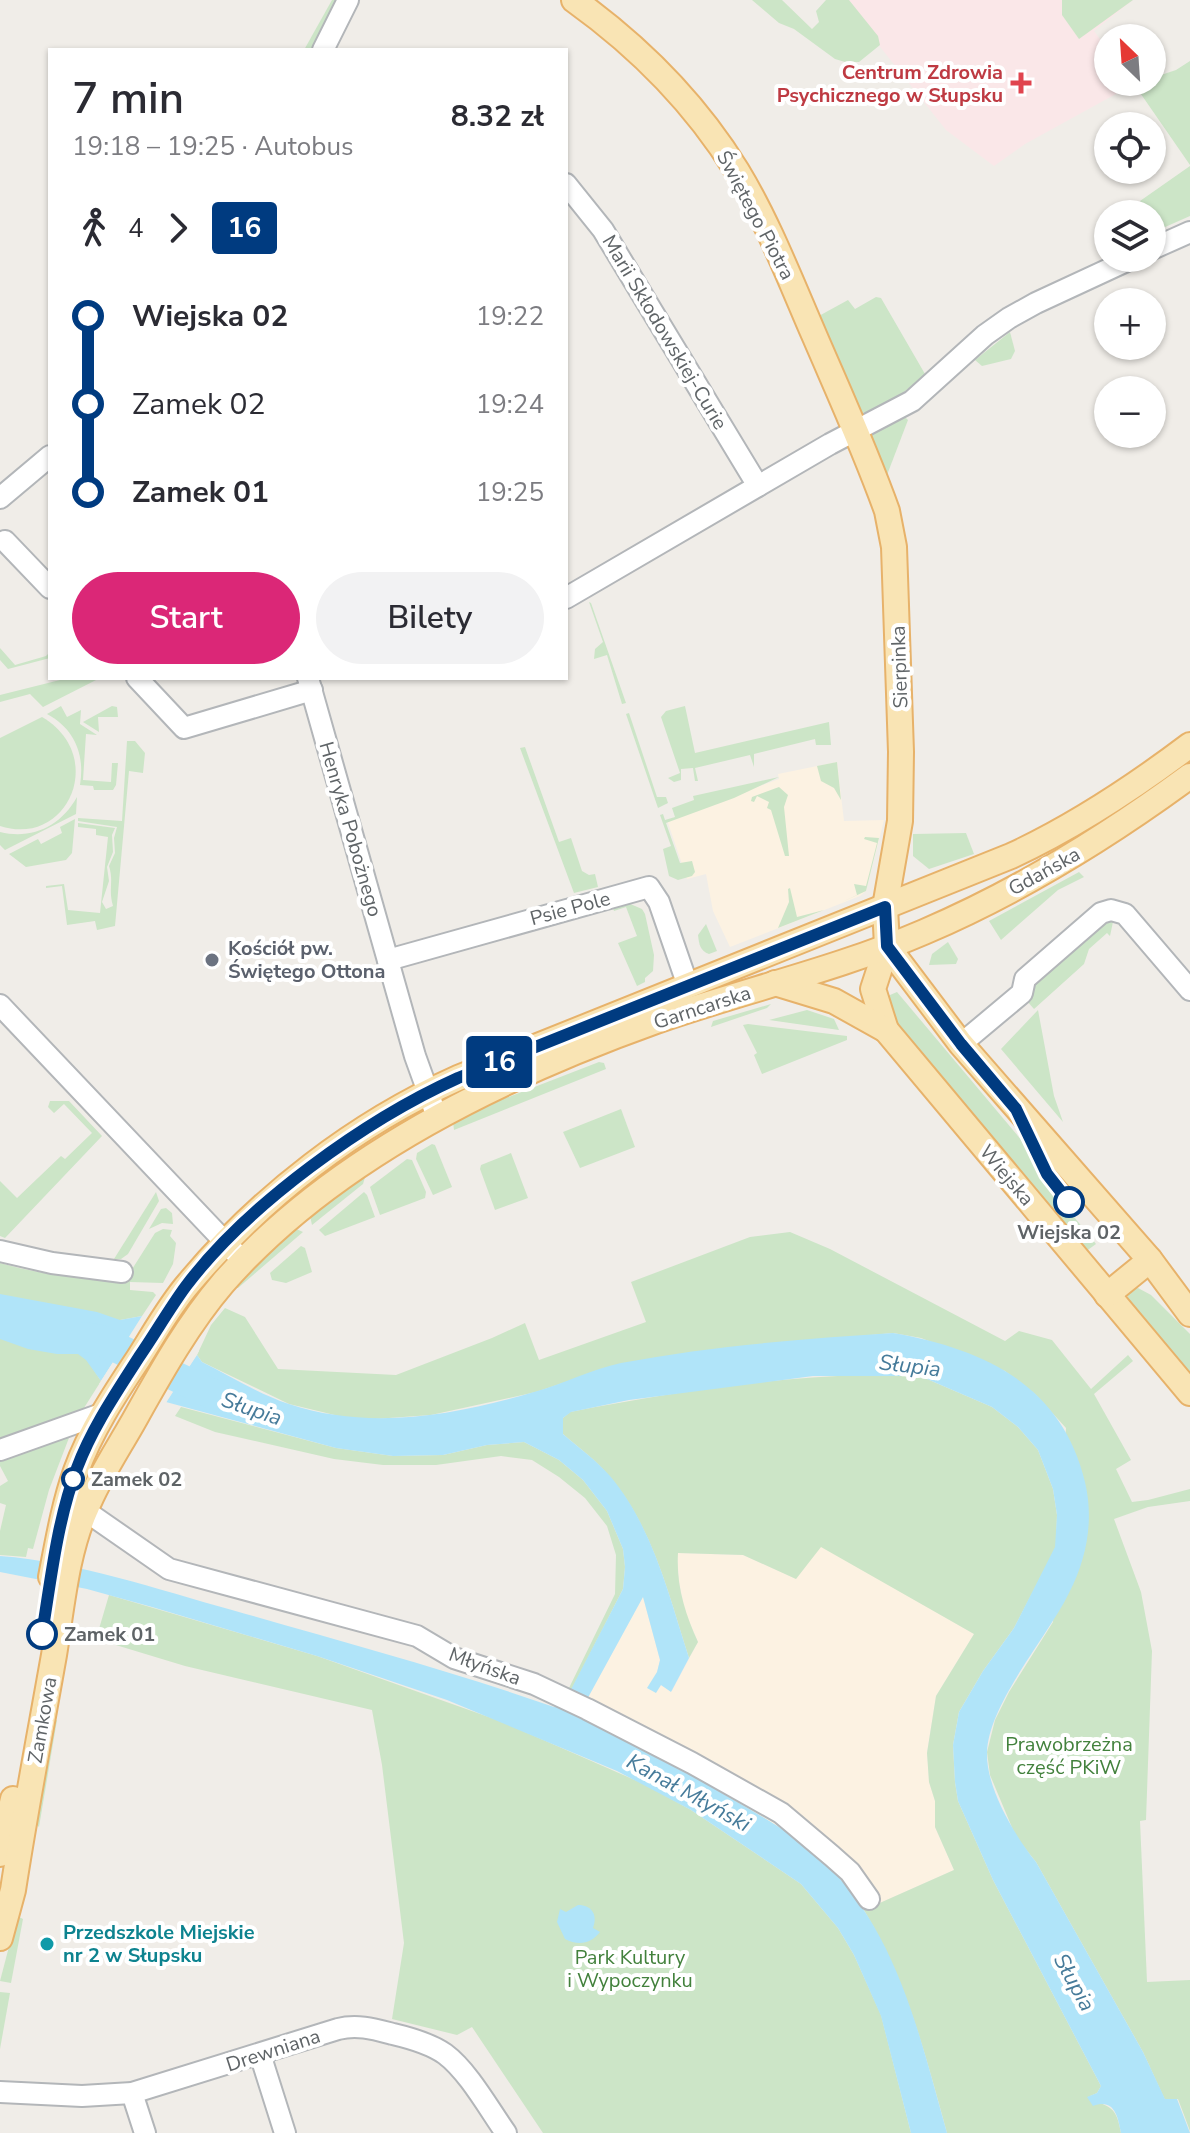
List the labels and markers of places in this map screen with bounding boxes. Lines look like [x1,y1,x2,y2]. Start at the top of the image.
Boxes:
place label: Centrum Zdrowia Psychicznego w Słupsku [777,59,1003,109]
marker: Centrum Zdrowia Psychicznego w Słupsku [1010,72,1032,94]
place label: Kościół pw. Świętego Ottona [228,935,385,985]
marker: Kościół pw. Świętego Ottona [203,951,221,969]
marker: Wiejska 02 [1054,1187,1084,1217]
place label: Wiejska 02 [1017,1219,1121,1246]
place label: Zamek 02 [91,1466,182,1493]
marker: Zamek 02 [62,1468,84,1490]
marker: Zamek 01 [27,1619,57,1649]
place label: Zamek 01 [64,1621,155,1648]
place label: Przedszkole Miejskie nr 2 w Słupsku [63,1919,255,1969]
marker: Przedszkole Miejskie nr 2 w Słupsku [38,1935,56,1953]

